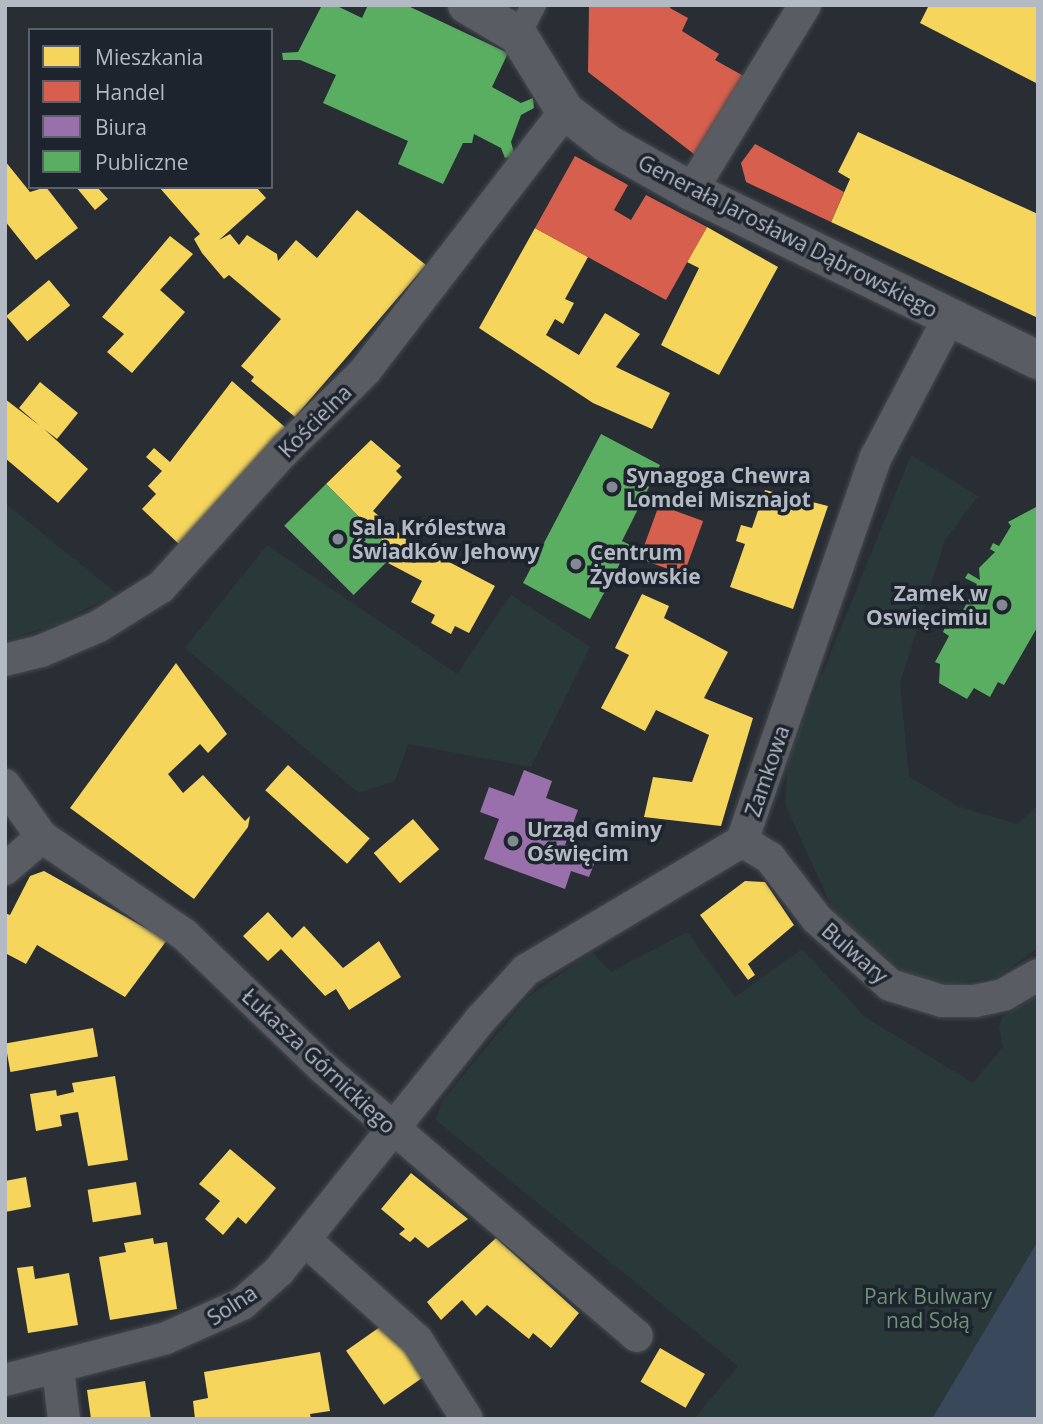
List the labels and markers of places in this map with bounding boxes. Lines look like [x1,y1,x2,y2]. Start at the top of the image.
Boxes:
place label: Synagoga Chewra Lomdei Misznajot [626,462,811,512]
marker: Synagoga Chewra Lomdei Misznajot [604,479,620,495]
place label: Sala Królestwa Świadków Jehowy [352,514,539,564]
marker: Sala Królestwa Świadków Jehowy [330,531,346,547]
place label: Centrum Żydowskie [590,539,701,589]
marker: Centrum Żydowskie [568,556,584,572]
place label: Zamek w Oswięcimiu [866,580,988,630]
marker: Zamek w Oswięcimiu [994,597,1010,613]
place label: Urząd Gminy Oświęcim [527,816,662,866]
marker: Urząd Gminy Oświęcim [505,833,521,849]

